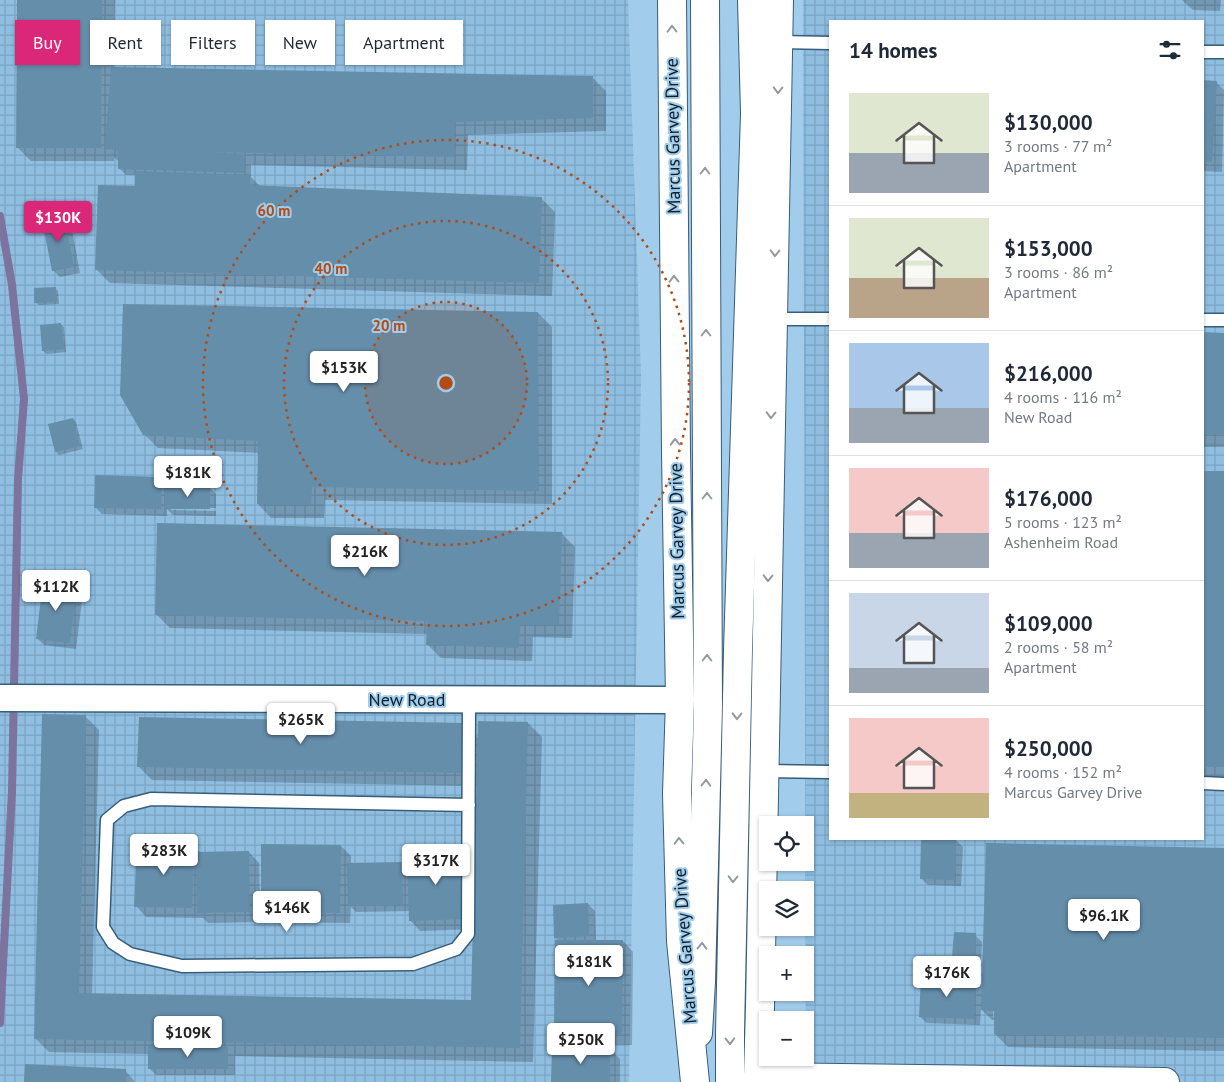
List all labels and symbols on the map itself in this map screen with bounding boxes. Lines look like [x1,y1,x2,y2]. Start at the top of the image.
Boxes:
one-way arrow [667,25,677,32]
street label: Marcus Garvey Drive [660,58,685,214]
one-way arrow [773,87,783,95]
one-way arrow [700,167,710,174]
pin: $130K [23,200,93,243]
text: 60 m [258,201,290,220]
one-way arrow [770,250,780,257]
text: 40 m [315,259,347,278]
one-way arrow [669,275,679,282]
text: 20 m [373,316,405,335]
one-way arrow [701,329,711,337]
pin: $153K [309,350,379,393]
centre of rings [437,374,455,392]
one-way arrow [766,411,777,419]
one-way arrow [670,437,681,445]
pin: $181K [153,456,223,498]
street label: Marcus Garvey Drive [664,463,689,619]
one-way arrow [702,492,712,500]
pin: $216K [330,534,400,577]
pin: $112K [21,570,91,612]
one-way arrow [763,574,773,582]
one-way arrow [702,654,713,662]
street label: New Road [369,688,445,711]
pin: $265K [266,702,336,745]
one-way arrow [732,713,742,721]
one-way arrow [701,779,711,787]
pin: $283K [129,834,199,876]
one-way arrow [673,837,684,845]
pin: $317K [401,844,471,886]
street label: Marcus Garvey Drive [668,868,701,1024]
one-way arrow [728,876,738,883]
pin: $146K [252,890,322,933]
pin: $96.1K [1063,898,1145,941]
one-way arrow [697,942,707,950]
pin: $181K [554,944,624,987]
pin: $176K [912,956,982,998]
pin: $109K [153,1016,223,1058]
pin: $250K [546,1022,616,1065]
one-way arrow [725,1038,735,1046]

